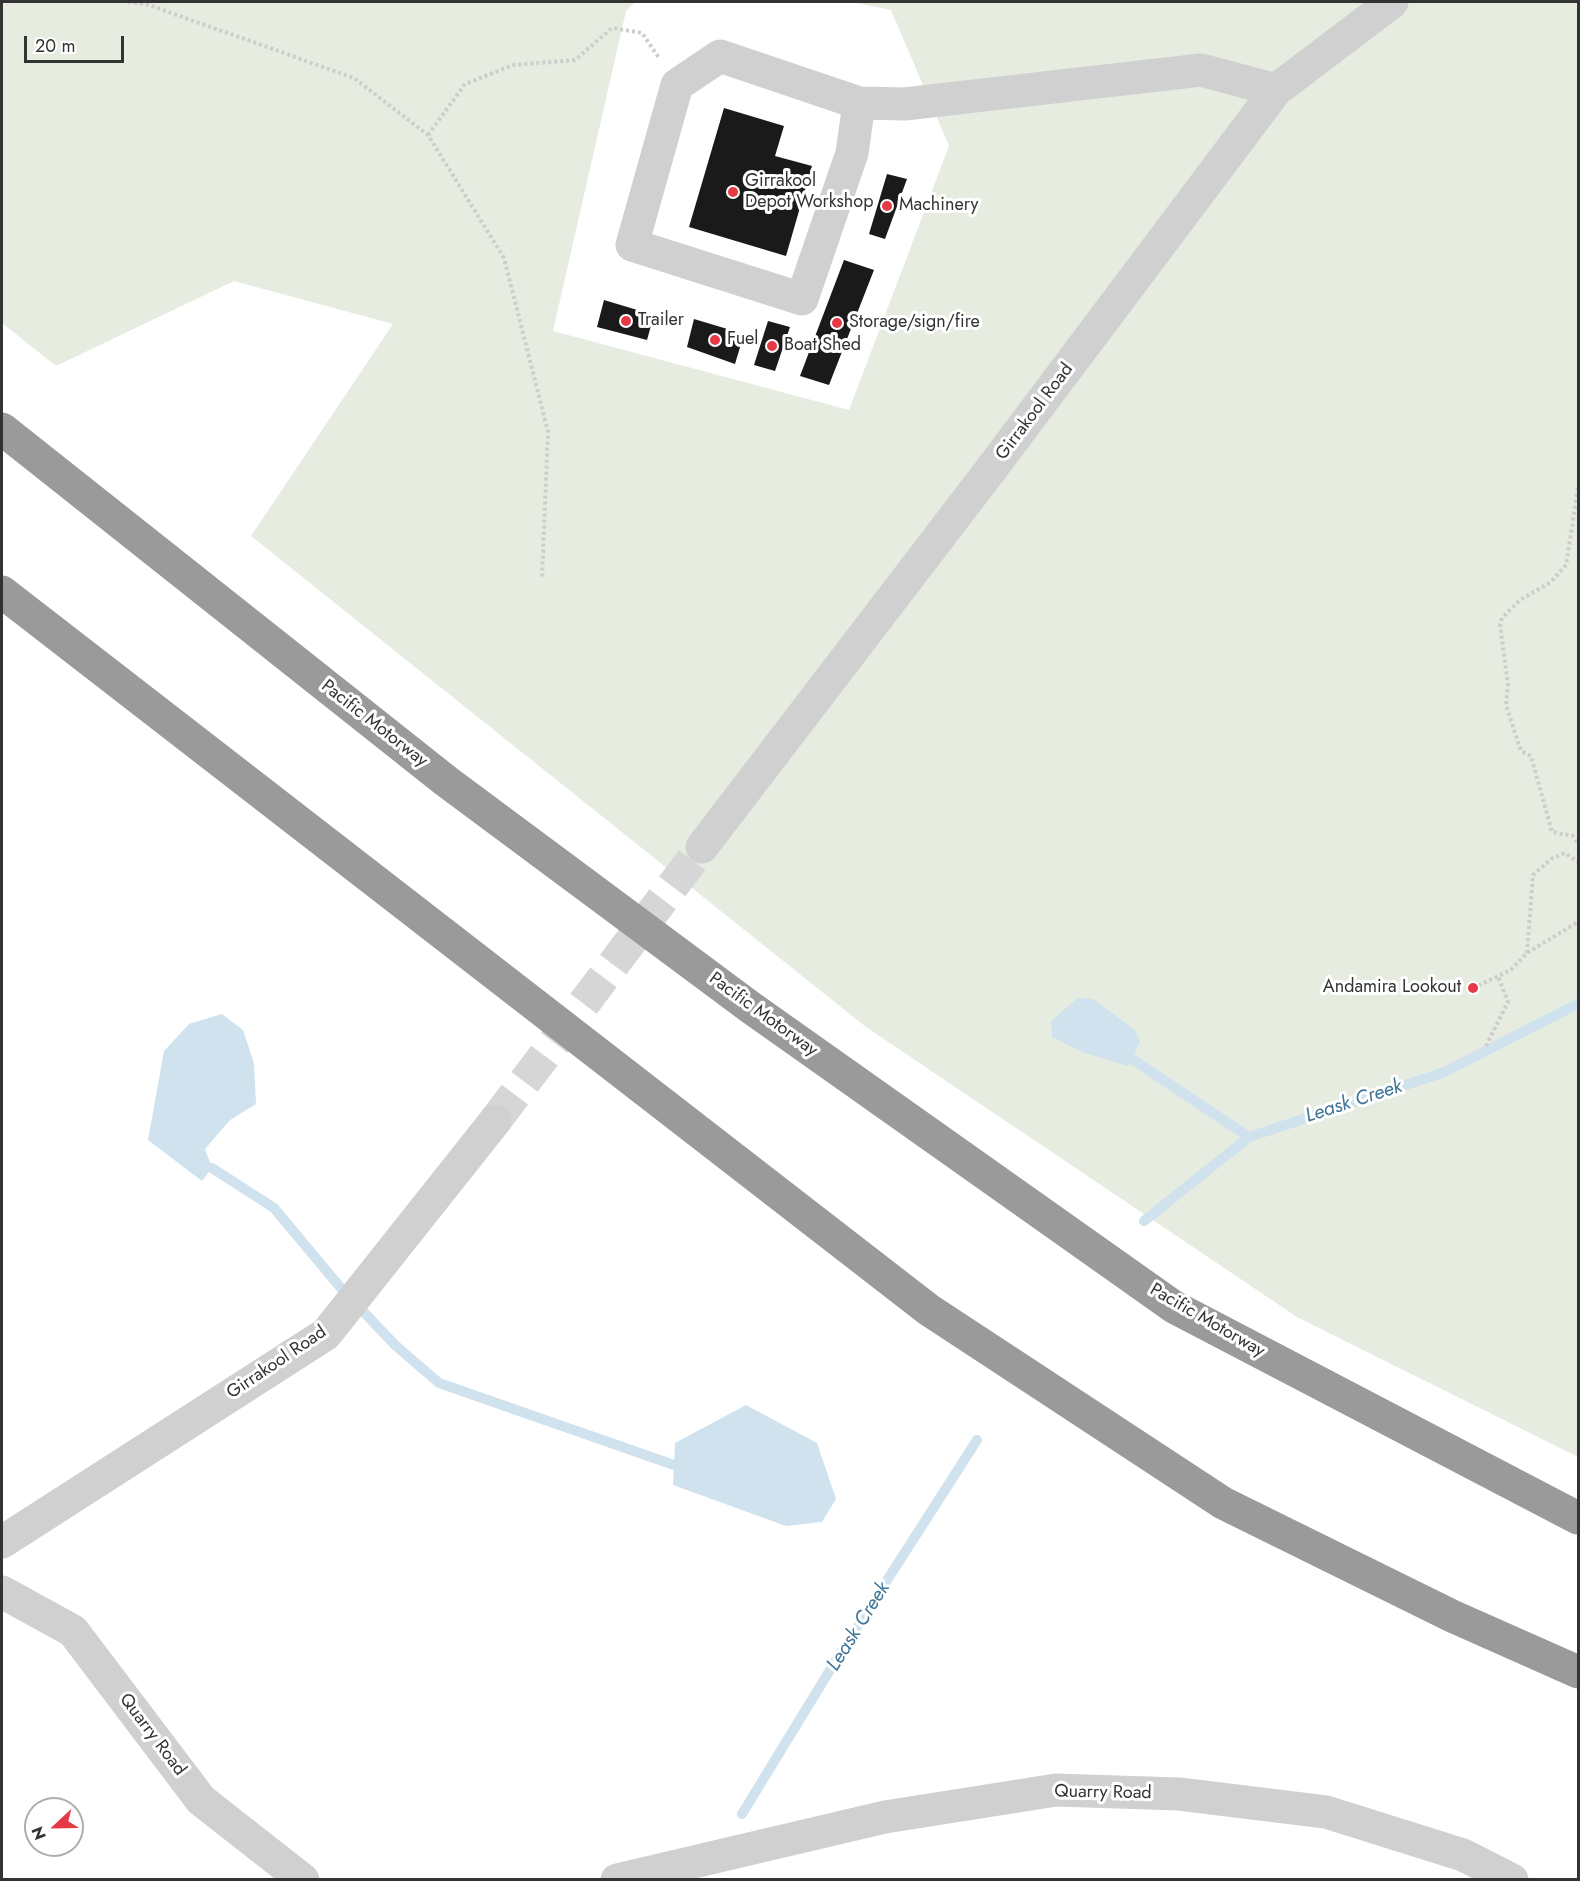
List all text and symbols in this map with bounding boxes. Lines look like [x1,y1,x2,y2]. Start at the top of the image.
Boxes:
scale bar [27,24,128,62]
text: 20 m [35,33,75,59]
place label: Girrakool Depot Workshop [745,171,873,213]
marker: Girrakool Depot Workshop [726,185,740,199]
place label: Machinery [899,195,978,217]
marker: Machinery [880,199,894,213]
place label: Trailer [638,310,684,332]
place label: Storage/sign/fire [849,312,980,334]
marker: Trailer [619,314,633,328]
marker: Storage/sign/fire [830,316,844,330]
place label: Fuel [727,329,758,351]
marker: Fuel [708,333,722,347]
place label: Boat Shed [784,335,861,357]
marker: Boat Shed [765,339,779,353]
street label: Girrakool Road [992,359,1078,465]
street label: Pacific Motorway [316,676,432,772]
street label: Pacific Motorway [704,968,822,1062]
place label: Andamira Lookout [1323,977,1461,999]
marker: Andamira Lookout [1466,981,1480,995]
water label: Leask Creek [1303,1075,1405,1129]
street label: Pacific Motorway [1146,1279,1268,1363]
street label: Girrakool Road [223,1322,331,1404]
water label: Leask Creek [822,1578,896,1676]
street label: Quarry Road [114,1690,190,1780]
street label: Quarry Road [1054,1781,1152,1805]
north arrow [24,1797,84,1857]
text: N [26,1823,52,1843]

